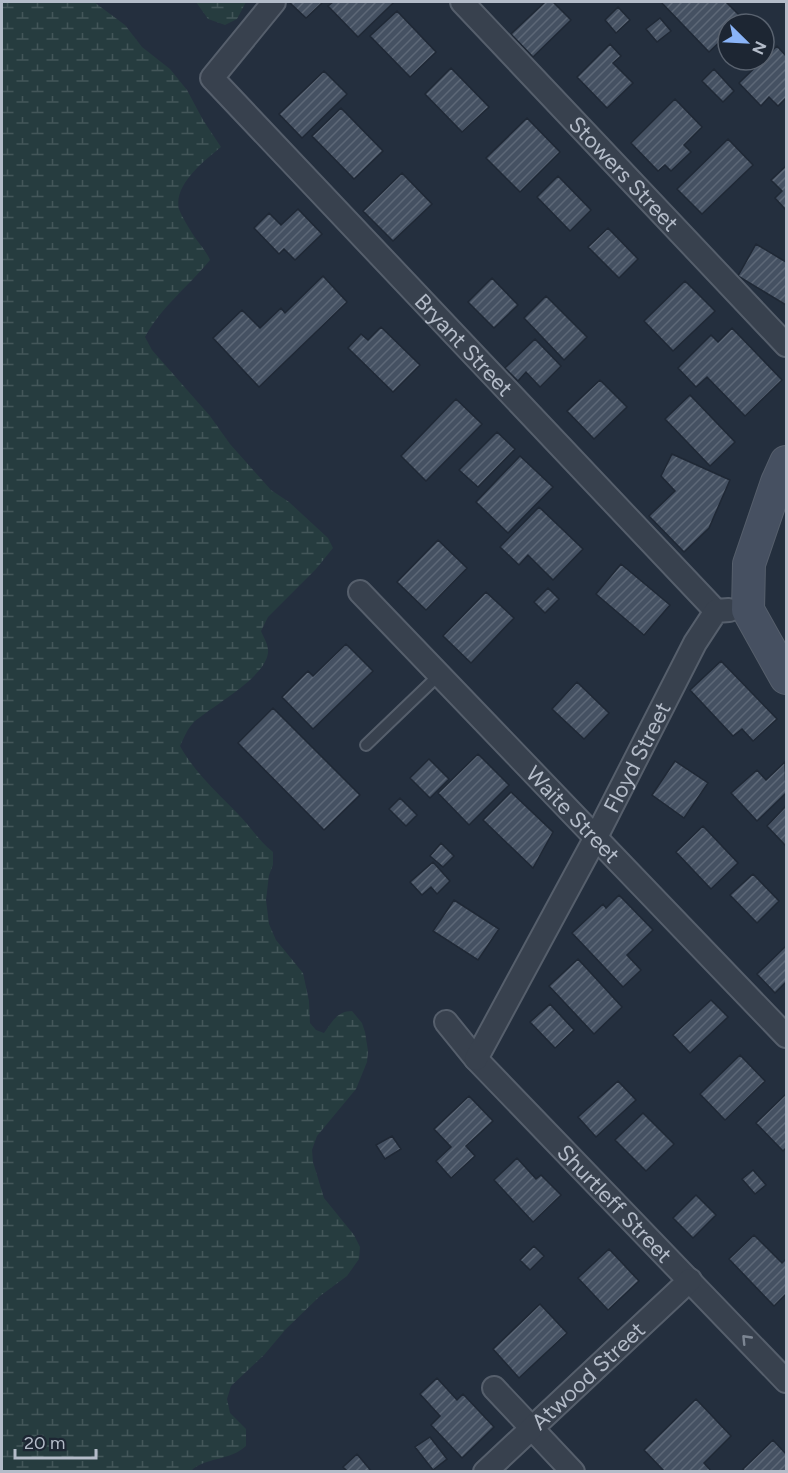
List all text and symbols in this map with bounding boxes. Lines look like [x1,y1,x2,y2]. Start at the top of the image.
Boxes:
north arrow [716,12,776,72]
text: N [748,38,770,57]
street label: Stowers Street [563,110,685,237]
street label: Bryant Street [409,288,519,402]
street label: Floyd Street [597,697,676,817]
street label: Waite Street [521,760,626,868]
street label: Shurtleff Street [552,1138,678,1268]
street label: Atwood Street [525,1316,650,1435]
one-way arrow [742,1335,753,1345]
scale bar [15,1422,96,1460]
text: 20 m [24,1432,65,1454]

